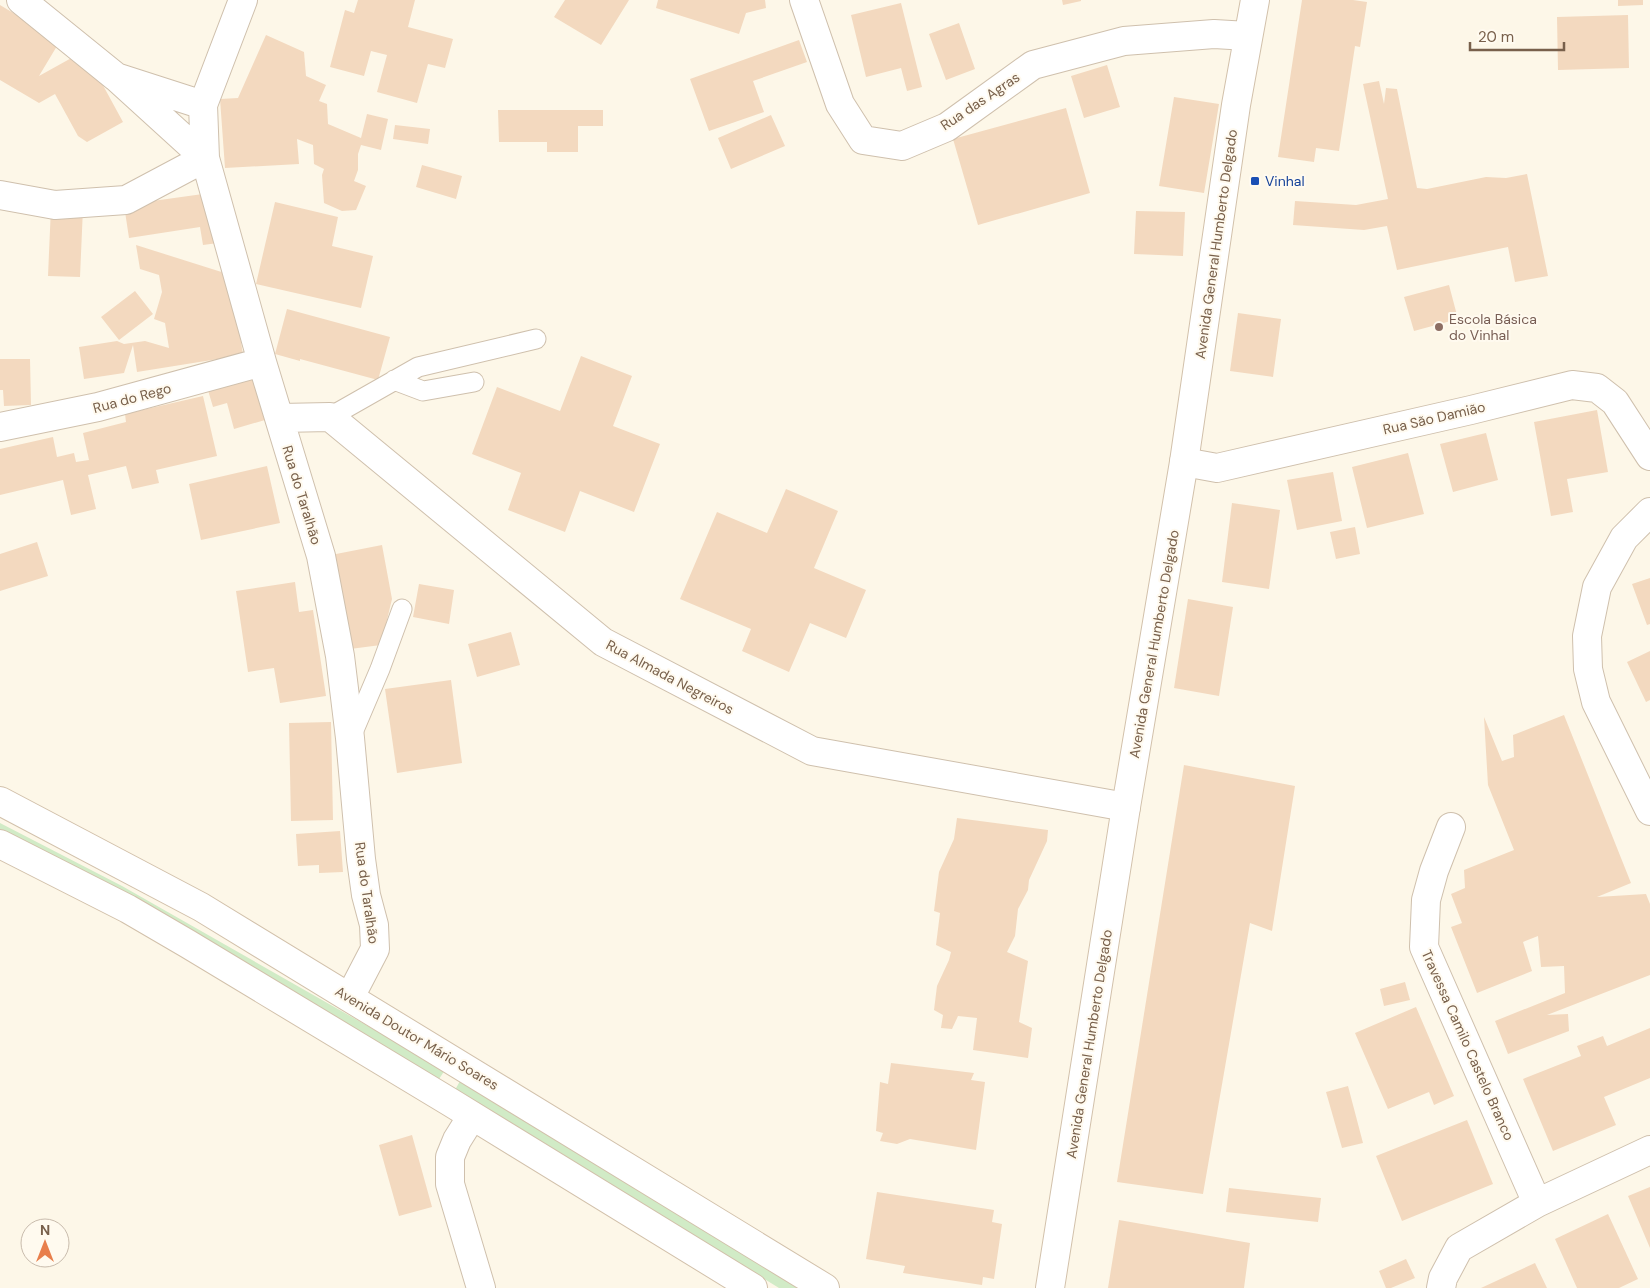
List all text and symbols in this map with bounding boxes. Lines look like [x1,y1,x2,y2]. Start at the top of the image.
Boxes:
scale bar [1470,20,1564,52]
text: 20 m [1478,27,1514,47]
street label: Rua das Agras [937,68,1023,134]
street label: Avenida General Humberto Delgado [1191,128,1241,360]
place label: Vinhal [1265,172,1305,190]
marker: Vinhal [1249,175,1261,187]
place label: Escola Básica do Vinhal [1449,310,1537,344]
marker: Escola Básica do Vinhal [1433,321,1445,333]
street label: Rua do Rego [91,379,173,417]
street label: Rua São Damião [1381,397,1487,439]
street label: Rua do Taralhão [278,443,326,547]
street label: Avenida General Humberto Delgado [1125,528,1183,760]
street label: Rua Almada Negreiros [603,636,737,718]
street label: Rua do Taralhão [351,841,383,945]
street label: Avenida General Humberto Delgado [1062,928,1116,1160]
street label: Travessa Camilo Castelo Branco [1418,947,1518,1143]
street label: Avenida Doutor Mário Soares [332,982,502,1094]
north arrow [20,1218,70,1268]
text: N [40,1221,50,1239]

